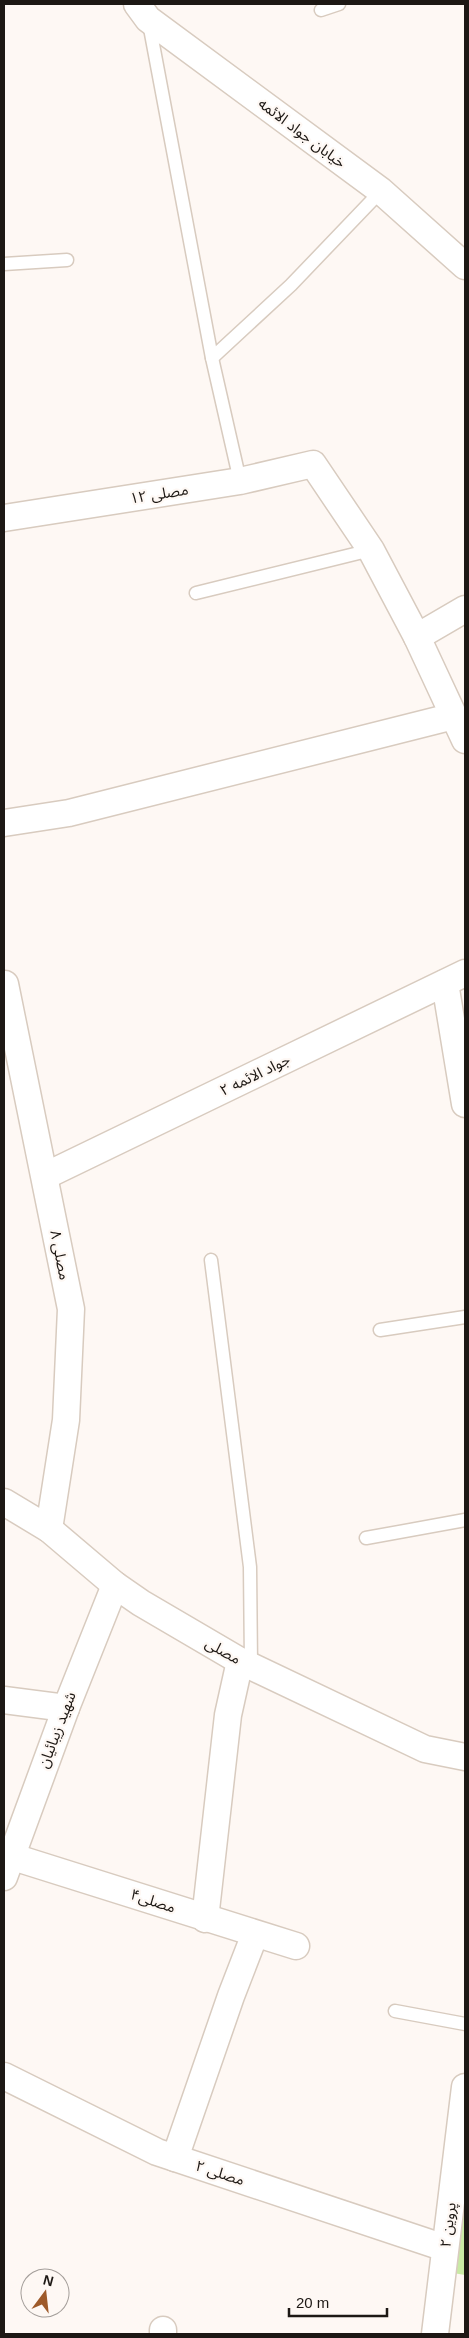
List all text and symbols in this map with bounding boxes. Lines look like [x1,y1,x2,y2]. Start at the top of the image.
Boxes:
street label: خیابان جواد الائمه [255,94,349,172]
street label: مصلی ۱۲ [128,480,190,508]
street label: جواد الائمه ۲ [217,1050,293,1100]
street label: مصلی ۸ [46,1229,74,1281]
street label: مصلی [202,1634,244,1668]
street label: شهید زیبائیان [34,1689,80,1771]
street label: مصلی۴ [128,1885,178,1917]
street label: مصلی ۲ [193,2157,247,2189]
street label: پروین ۲ [436,2201,461,2249]
north arrow [20,2268,70,2318]
text: N [41,2271,55,2289]
scale bar [289,2286,386,2318]
text: 20 m [296,2294,329,2311]

